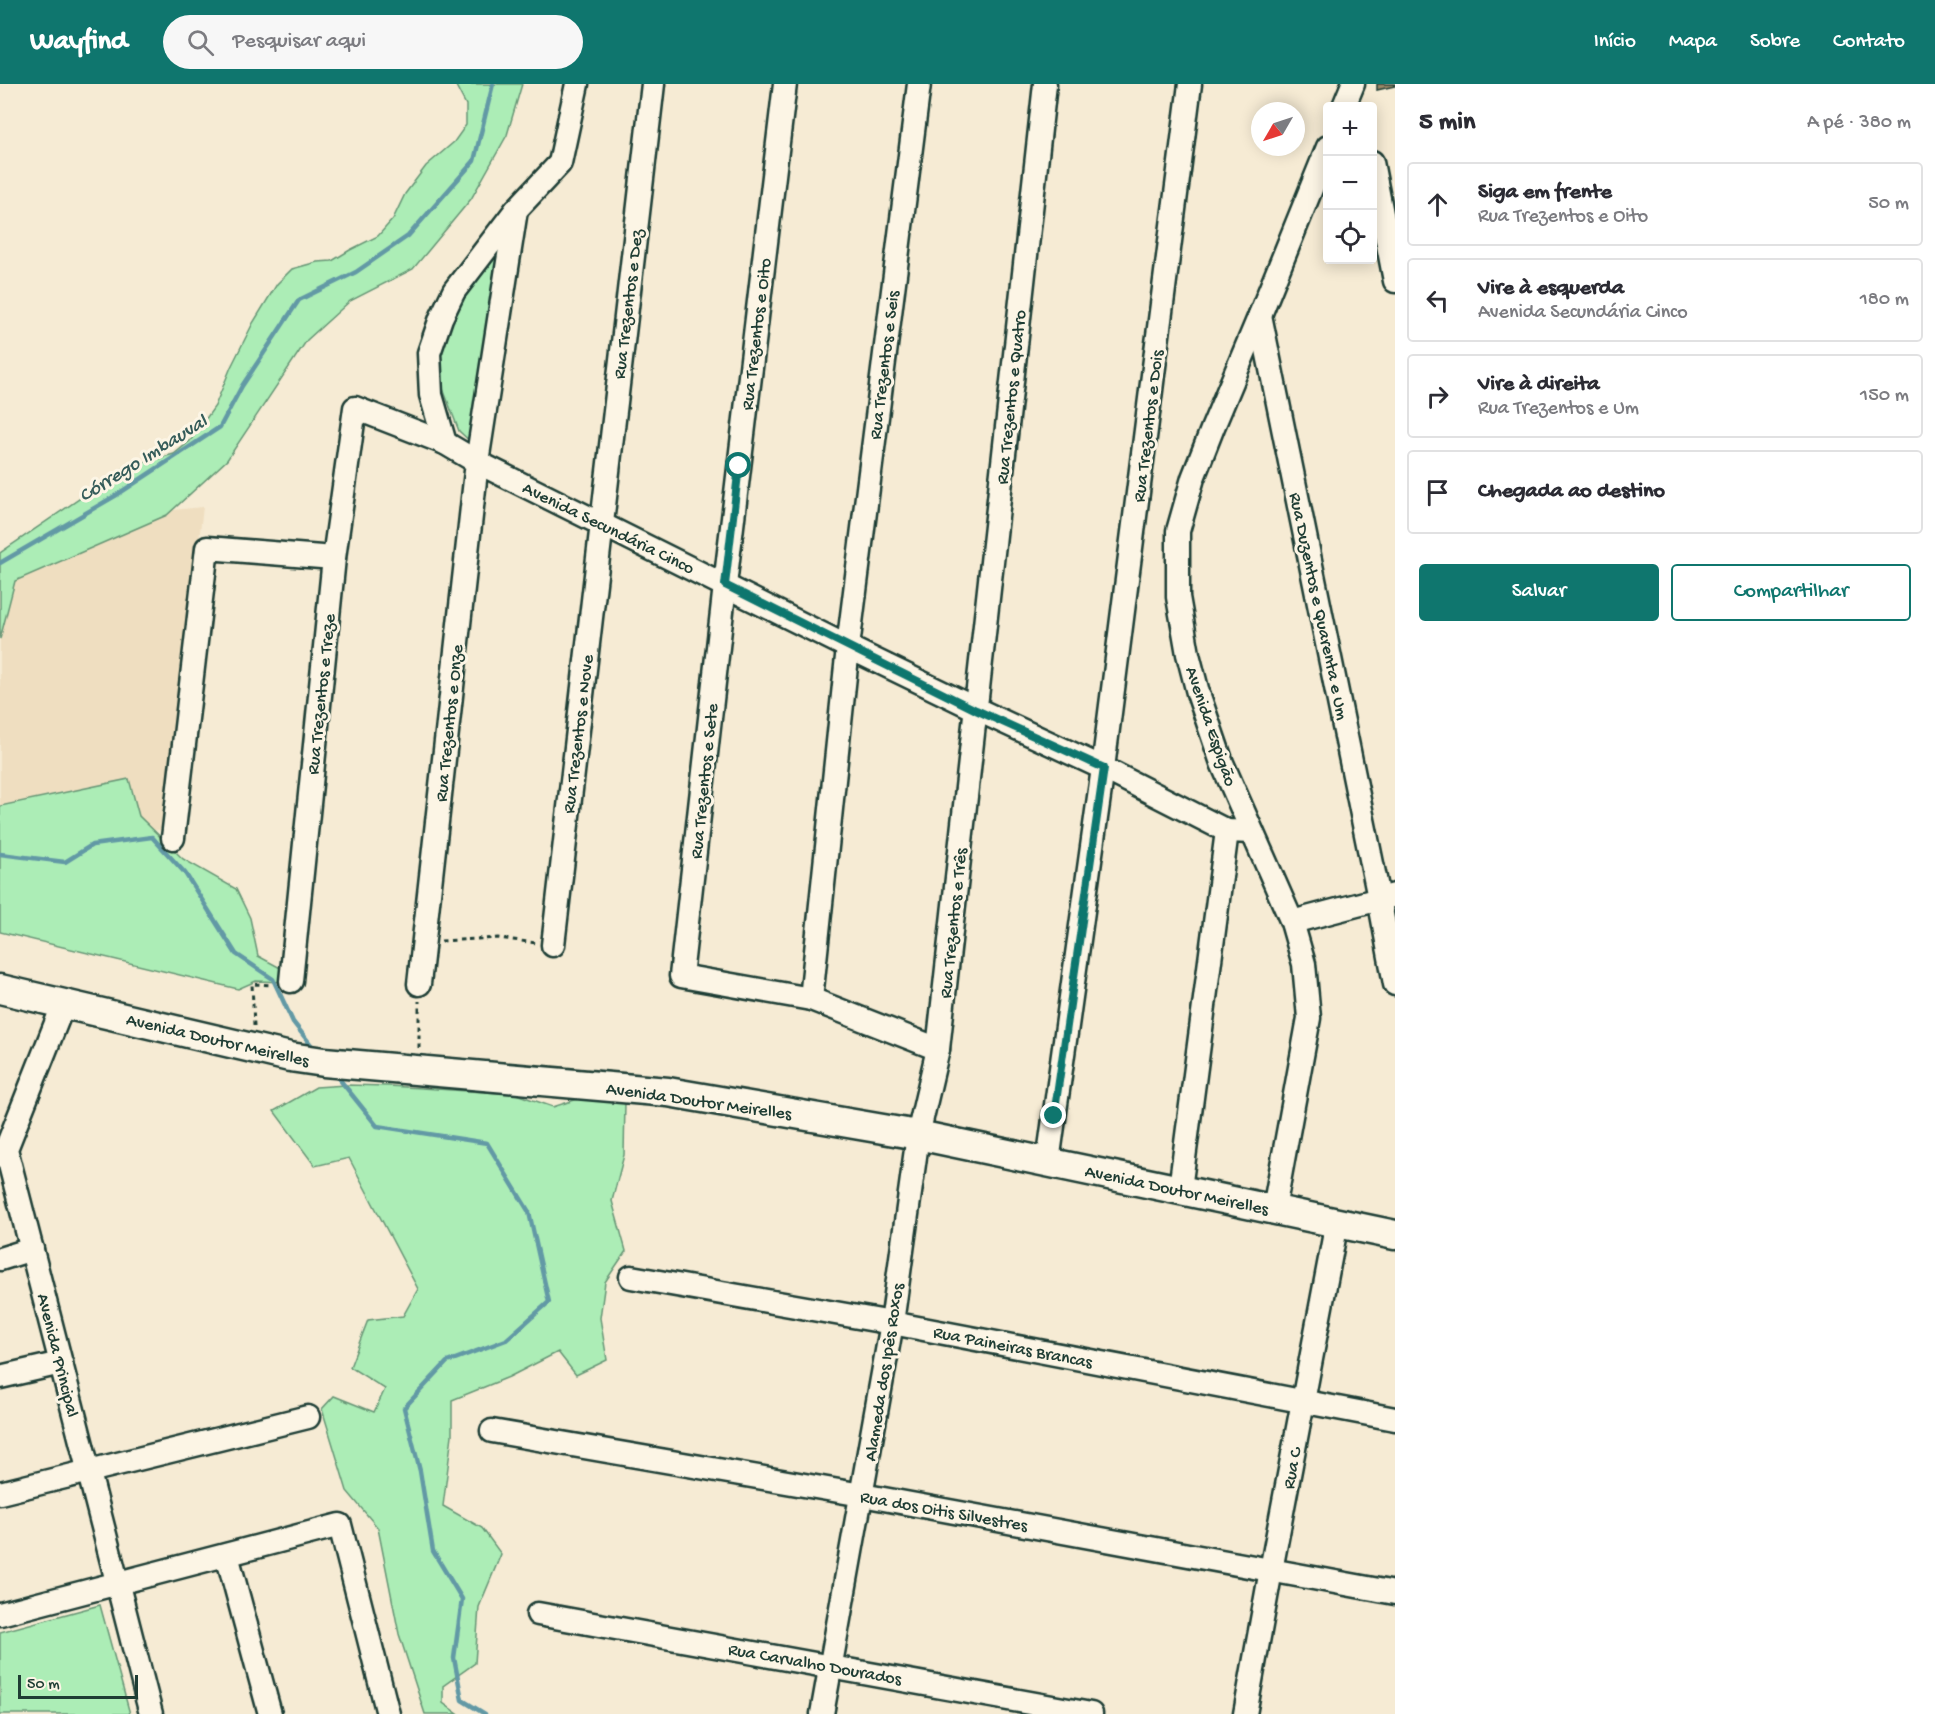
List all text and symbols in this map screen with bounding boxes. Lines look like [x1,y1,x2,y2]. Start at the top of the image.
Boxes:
search box [163,15,583,69]
text: Wayfind [30,26,127,59]
icon: search [184,26,217,59]
text: Pesquisar aqui [232,29,366,55]
text: Início [1594,30,1636,55]
text: Mapa [1669,30,1717,55]
text: Sobre [1750,30,1800,55]
text: Contato [1833,30,1905,55]
north arrow [1251,102,1305,156]
map controls [1323,102,1377,264]
button: + [1323,102,1377,156]
text: 5 min [1419,108,1475,139]
text: A pé · 380 m [1807,112,1911,135]
button: − [1323,156,1377,210]
text: Siga em frente [1478,180,1612,206]
icon: ahead [1421,188,1454,221]
text: 50 m [1868,193,1909,216]
text: Rua Trezentos e Oito [1478,206,1648,229]
button: locate [1323,210,1377,264]
street label: Rua Trezentos e Dez [610,227,649,380]
street label: Rua Trezentos e Oito [738,257,777,412]
text: Vire à esquerda [1478,276,1624,302]
icon: left [1421,284,1454,317]
street label: Rua Trezentos e Seis [866,288,905,441]
text: 180 m [1860,289,1909,312]
text: Avenida Secundária Cinco [1478,302,1688,325]
street label: Rua Trezentos e Quatro [993,309,1032,485]
street label: Rua Trezentos e Dois [1130,348,1169,504]
text: Vire à direita [1478,372,1600,398]
icon: right [1421,380,1454,413]
text: 150 m [1860,385,1909,408]
text: Rua Trezentos e Um [1478,398,1639,421]
water label: Córrego Imbauval [76,411,213,509]
route start [725,452,751,478]
icon: arrive [1421,476,1454,509]
street label: Avenida Secundária Cinco [519,478,697,580]
text: Chegada ao destino [1478,479,1665,505]
street label: Rua Duzentos e Quarenta e Um [1283,491,1352,723]
button: Salvar [1419,564,1659,621]
button: Compartilhar [1671,564,1911,621]
street label: Rua Trezentos e Treze [304,612,341,776]
street label: Rua Trezentos e Onze [432,643,469,803]
street label: Rua Trezentos e Nove [559,653,600,815]
street label: Avenida Espigão [1179,664,1240,789]
street label: Rua Trezentos e Sete [687,702,724,860]
street label: Rua Trezentos e Três [936,846,973,999]
street label: Avenida Doutor Meirelles [124,1010,312,1073]
street label: Avenida Doutor Meirelles [605,1079,794,1126]
route end [1040,1102,1066,1128]
street label: Avenida Doutor Meirelles [1083,1162,1272,1221]
street label: Alameda dos Ipês Roxos [861,1281,910,1463]
street label: Avenida Principal [31,1292,82,1420]
street label: Rua Paineiras Brancas [931,1323,1095,1374]
street label: Rua C [1279,1445,1308,1491]
street label: Rua dos Oitis Silvestres [858,1487,1030,1538]
street label: Rua Carvalho Dourados [726,1640,904,1691]
scale bar [18,1672,138,1700]
text: 50 m [27,1676,60,1695]

